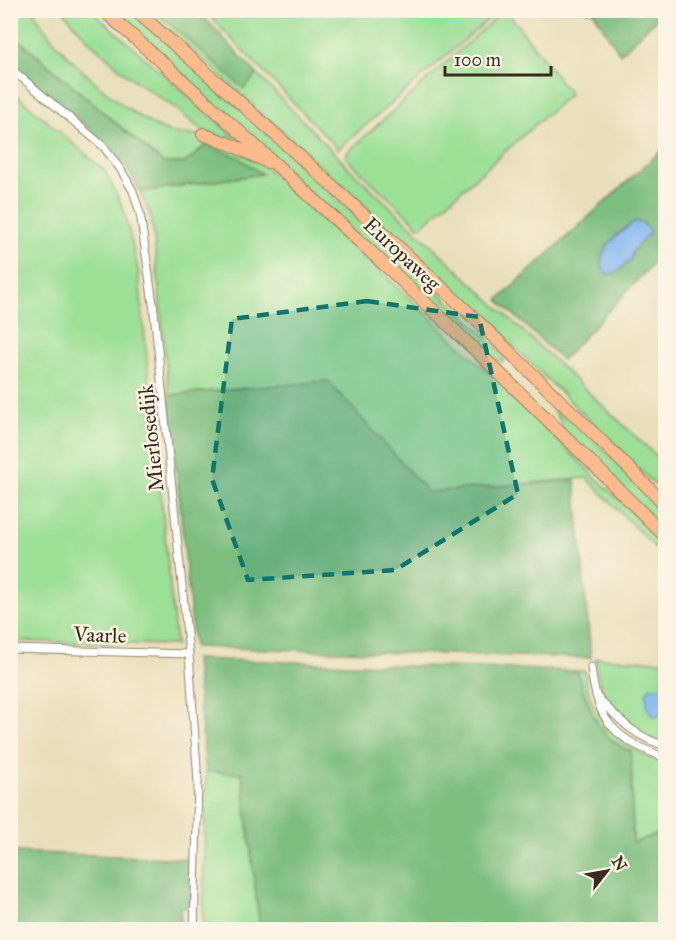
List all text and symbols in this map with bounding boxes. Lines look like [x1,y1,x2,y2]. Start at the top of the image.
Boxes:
scale bar [445,39,552,77]
text: 100 m [454,49,501,71]
street label: Europaweg [358,212,446,296]
street label: Mierlosedijk [132,383,170,493]
street label: Vaarle [72,621,127,649]
north arrow [577,841,637,901]
text: N [608,853,631,875]

